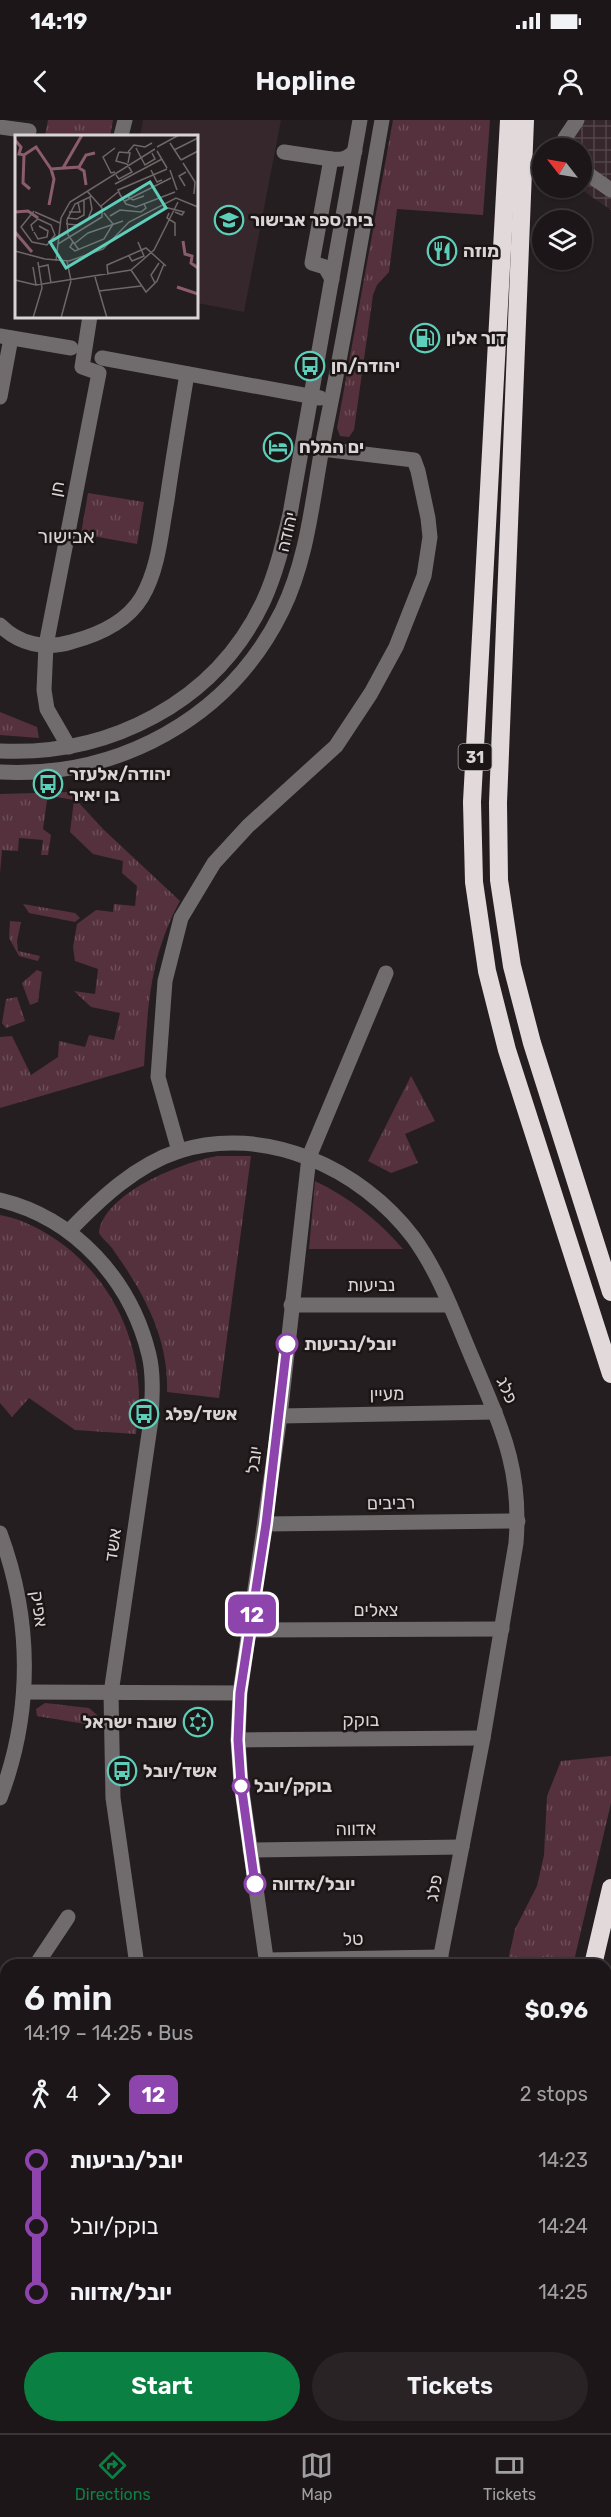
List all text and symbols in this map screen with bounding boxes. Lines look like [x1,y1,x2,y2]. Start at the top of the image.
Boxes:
text: 14:19 [30,8,87,35]
icon: back [24,65,57,98]
text: Hopline [255,65,356,97]
icon: person [554,65,587,98]
inset map [15,135,198,318]
north arrow [532,138,592,198]
map controls [532,138,592,270]
school or university icon: בית ספר אבישור [213,204,245,236]
place label: בית ספר אבישור [250,209,373,231]
button: layers [532,210,592,270]
restaurant icon: מוזה [426,235,458,267]
place label: מוזה [463,240,499,262]
fuel station icon: דור אלון [409,322,441,354]
place label: דור אלון [446,327,506,349]
bus stop icon: יהודה/חן [294,350,326,382]
place label: יהודה/חן [331,355,400,377]
hotel icon: ים המלח [262,431,294,463]
place label: ים המלח [299,436,364,458]
street label: חן [45,479,69,499]
street label: יהודה [272,510,302,554]
district label: אבישור [37,524,95,548]
road number: 31 [458,744,492,770]
place label: יהודה/אלעזר בן יאיר [69,763,171,806]
bus stop icon: יהודה/אלעזר בן יאיר [32,768,64,800]
street label: נביעות [347,1274,395,1296]
marker: יובל/נביעות [276,1333,298,1355]
place label: יובל/נביעות [304,1333,397,1355]
street label: פלג [491,1373,523,1407]
street label: מעיין [370,1383,404,1405]
bus stop icon: אשד/פלג [128,1398,160,1430]
place label: אשד/פלג [165,1403,237,1425]
street label: יובל [241,1445,267,1475]
street label: רביבים [367,1492,415,1514]
street label: אשד [100,1527,126,1563]
street label: אפיק [26,1589,52,1629]
line badge: 12 [225,1594,279,1634]
street label: צאלים [354,1599,398,1621]
text: 12 [240,1602,264,1627]
synagogue icon: שובה ישראל [182,1706,214,1738]
street label: בוקק [343,1709,380,1731]
place label: שובה ישראל [83,1711,177,1733]
bus stop icon: אשד/יובל [106,1755,138,1787]
place label: אשד/יובל [143,1760,217,1782]
place label: בוקק/יובל [254,1775,332,1797]
marker: בוקק/יובל [232,1777,250,1795]
street label: אדווה [335,1818,377,1840]
marker: יובל/אדווה [244,1873,266,1895]
place label: יובל/אדווה [272,1873,355,1895]
street label: פלג [421,1873,447,1903]
street label: טל [342,1928,364,1950]
text: 6 min [24,1979,112,2018]
text: $0.96 [525,1997,588,2024]
text: 14:19 – 14:25 · Bus [24,2021,194,2045]
icon: walk [24,2078,57,2111]
icon: forward [87,2078,120,2111]
text: 4 [66,2082,78,2106]
text: 12 [141,2082,166,2107]
text: 2 stops [520,2082,588,2106]
text: יובל/נביעות [70,2147,183,2174]
text: 14:23 [538,2148,588,2172]
text: בוקק/יובל [70,2213,158,2240]
text: 14:24 [538,2214,588,2238]
text: יובל/אדווה [70,2279,172,2306]
text: 14:25 [538,2280,588,2304]
button: Start [24,2352,300,2421]
button: Tickets [312,2352,588,2421]
tab: Directions [75,2449,151,2504]
tab: Map [300,2449,333,2504]
tab: Tickets [483,2449,536,2504]

